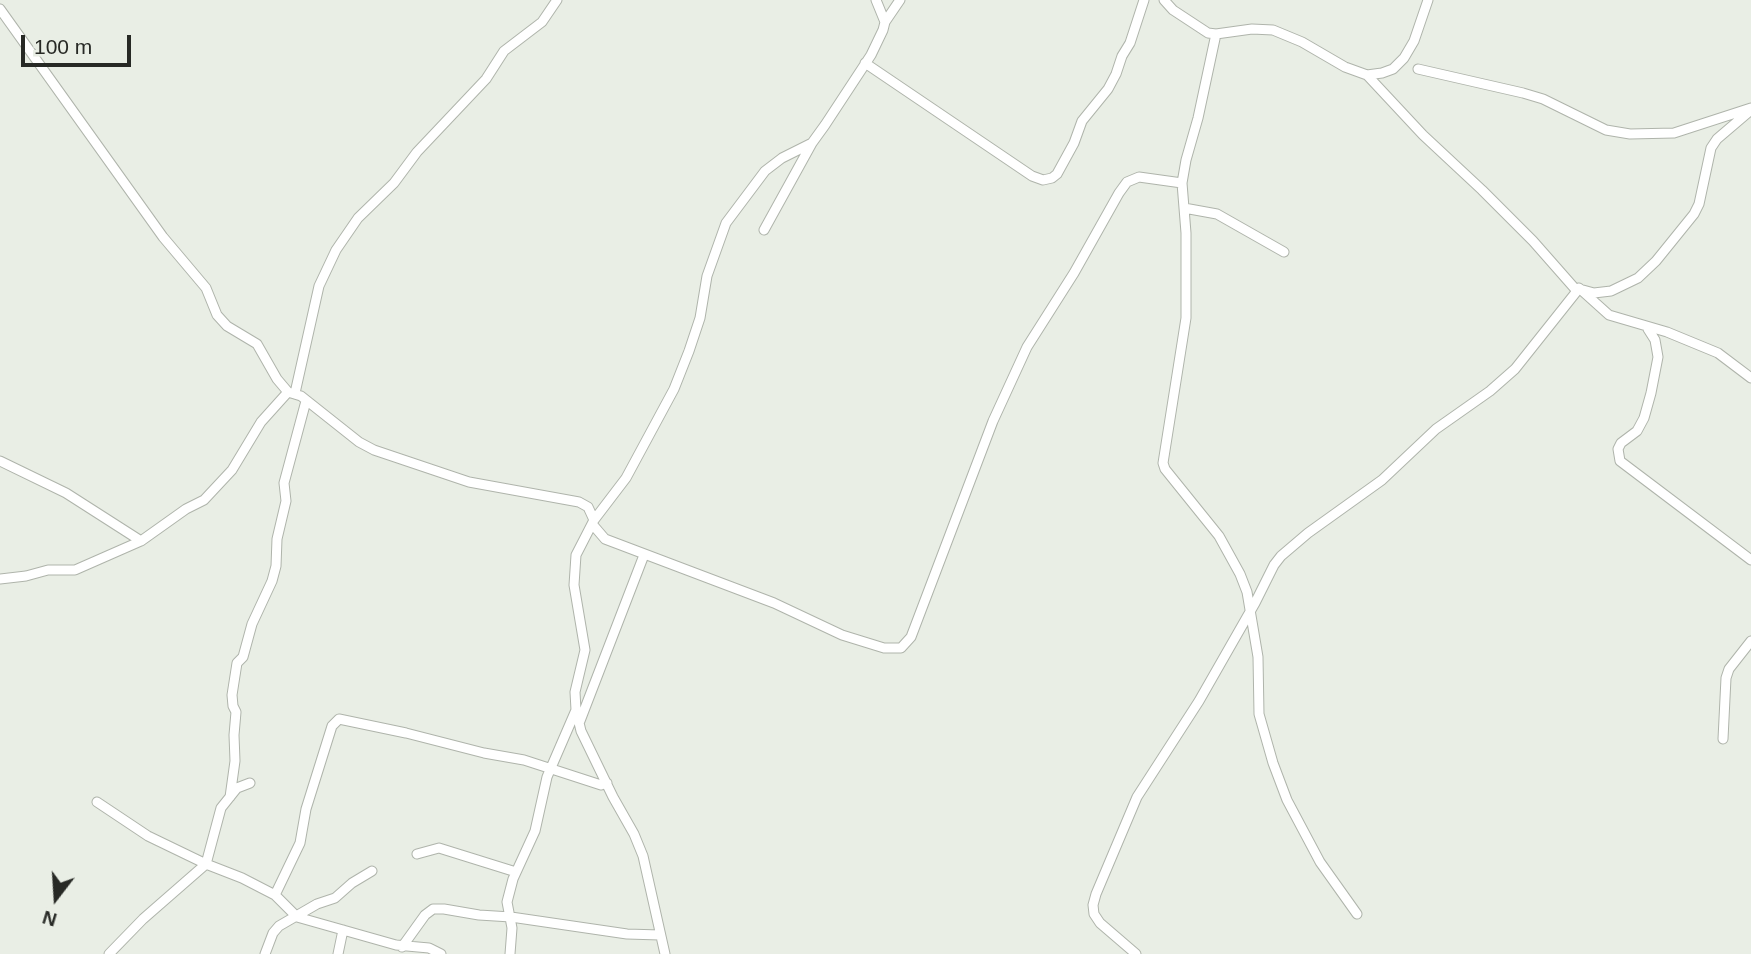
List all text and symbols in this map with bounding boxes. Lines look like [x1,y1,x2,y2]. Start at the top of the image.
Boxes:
scale bar [24,21,135,65]
text: 100 m [34,35,92,58]
north arrow [21,863,91,933]
text: N [40,907,59,931]

